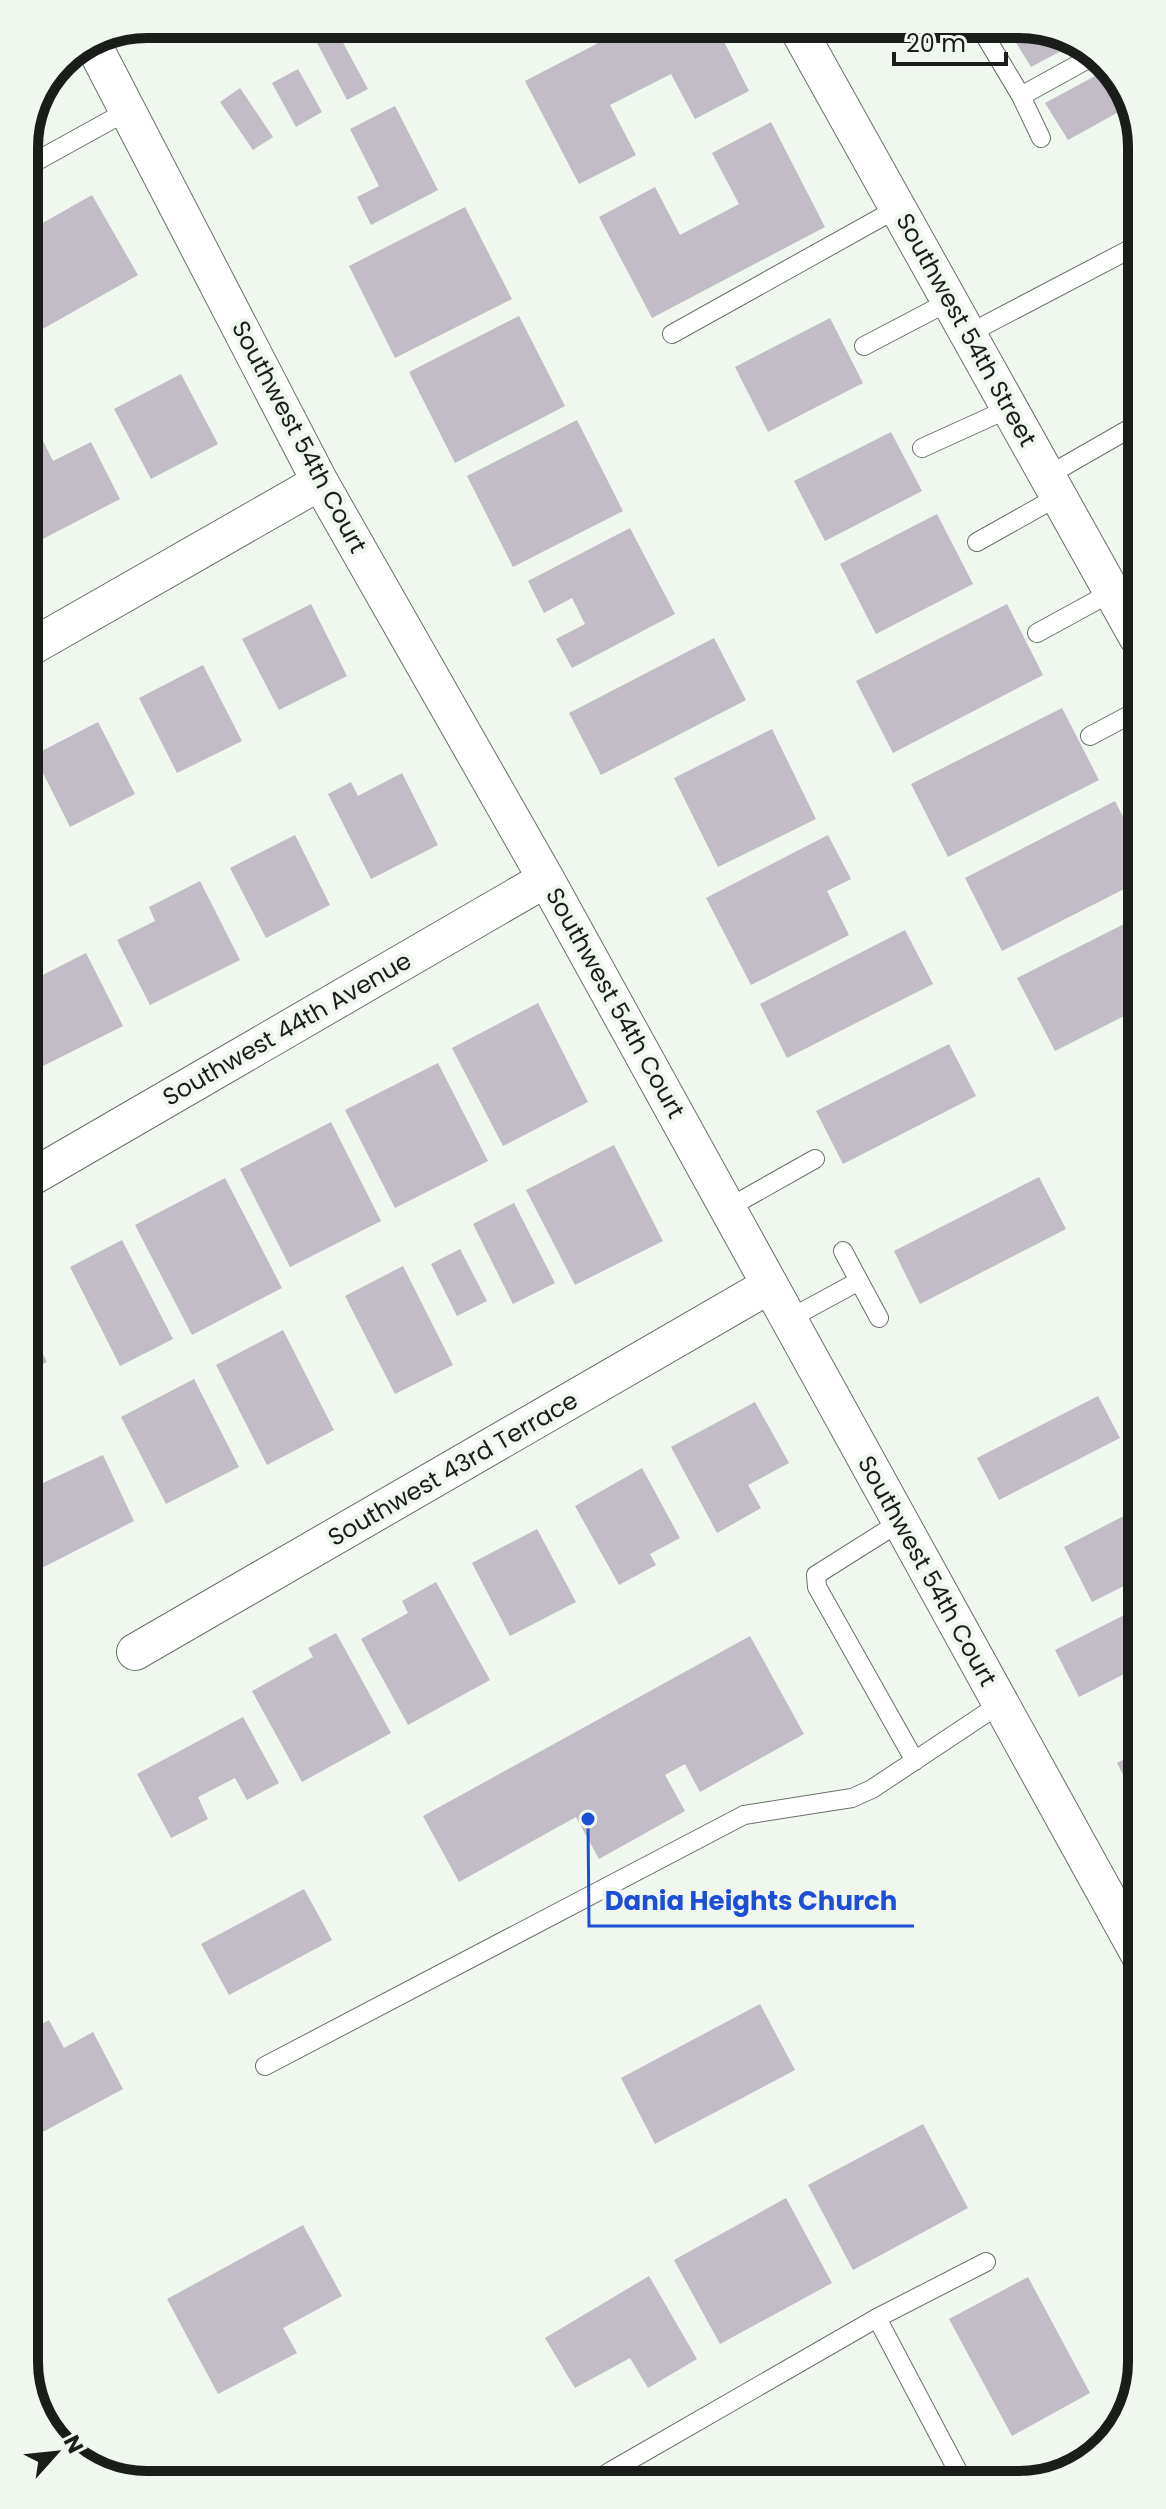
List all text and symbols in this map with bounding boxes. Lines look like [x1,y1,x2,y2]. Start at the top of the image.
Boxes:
scale bar [894,16,1006,66]
text: 20 m [906,27,966,60]
street label: Southwest 54th Street [888,207,1044,452]
street label: Southwest 54th Court [224,315,375,559]
street label: Southwest 54th Court [538,882,693,1124]
street label: Southwest 44th Avenue [156,944,417,1113]
street label: Southwest 43rd Terrace [322,1383,584,1554]
street label: Southwest 54th Court [850,1450,1005,1692]
callout: Dania Heights Church [589,1876,914,1926]
text: Dania Heights Church [605,1883,897,1919]
north arrow [16,2413,96,2493]
text: N [56,2430,91,2459]

